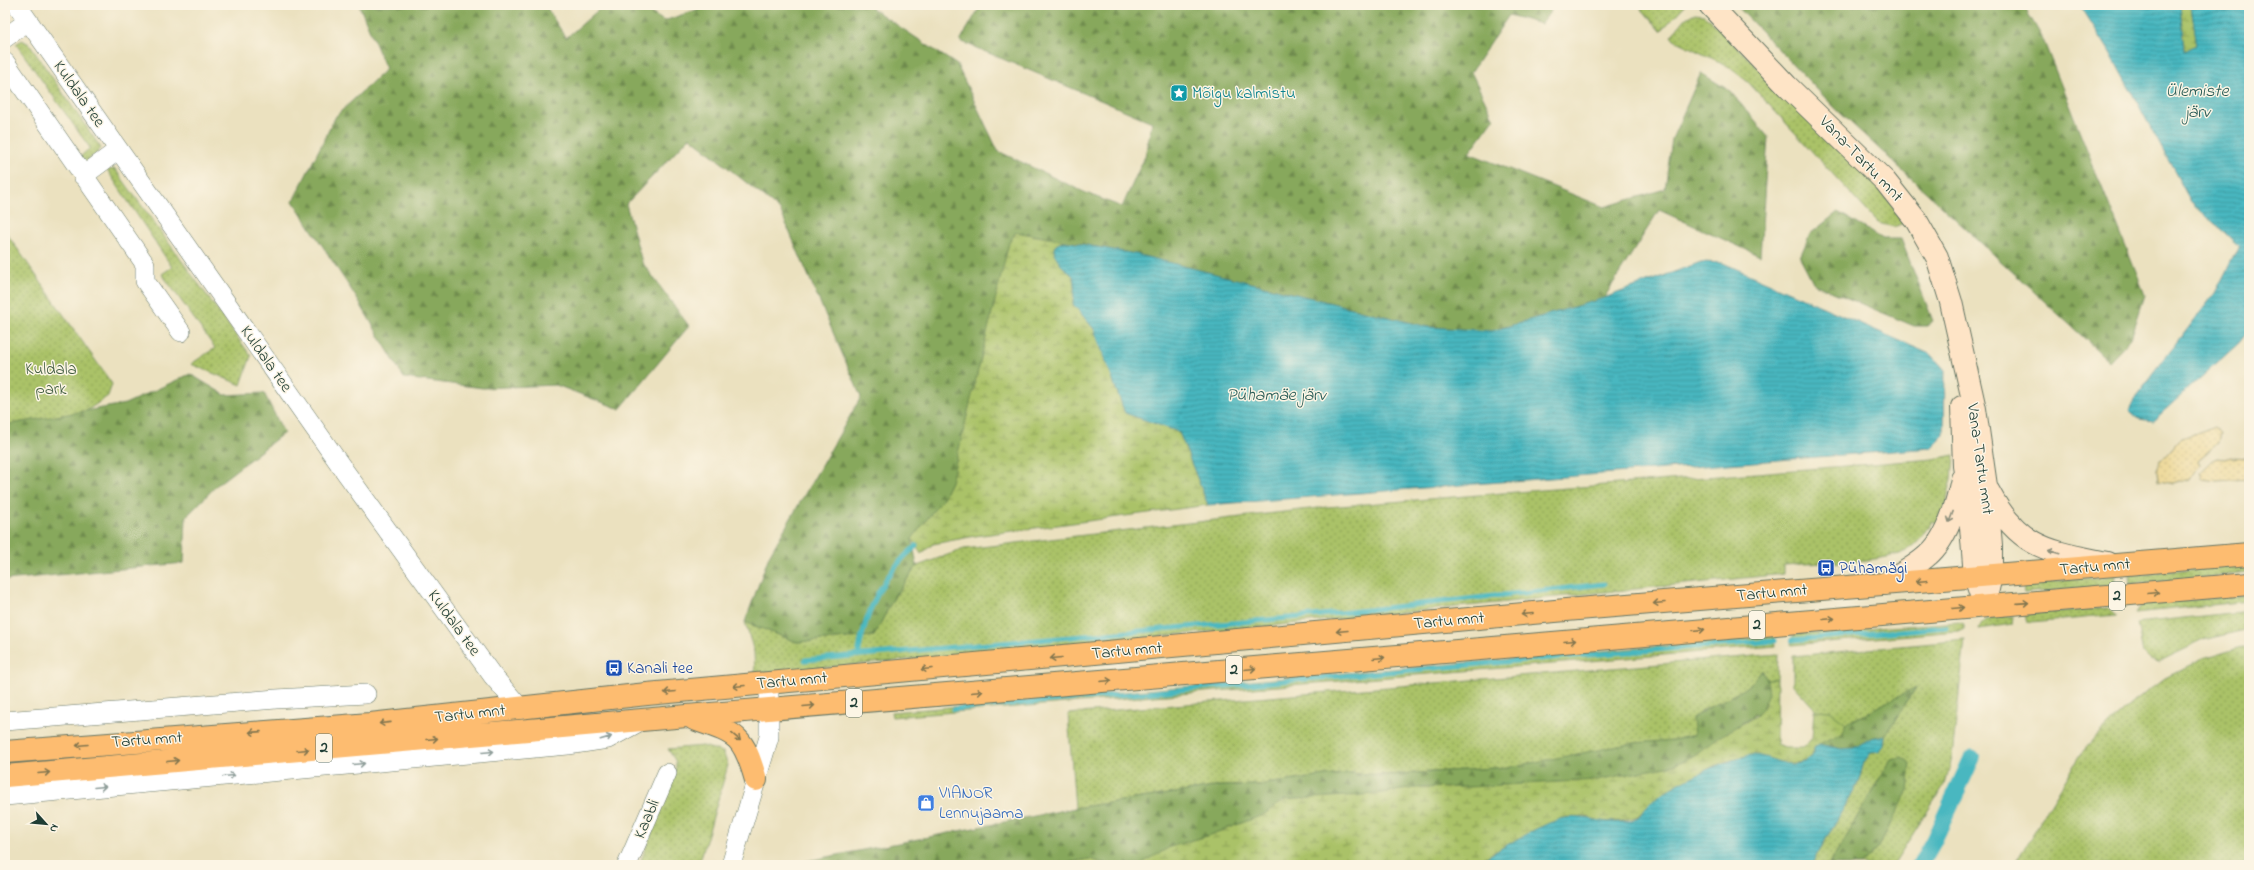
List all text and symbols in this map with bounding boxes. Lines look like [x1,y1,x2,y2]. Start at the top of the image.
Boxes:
street label: Kuldala tee [47,55,111,133]
water label: Ülemiste järv [2166,79,2229,126]
place label: Mõigu kalmistu [1192,81,1296,108]
place icon: Mõigu kalmistu [1169,83,1189,103]
street label: Vana-Tartu mnt [1812,109,1909,208]
street label: Kuldala tee [234,320,298,398]
park label: Kuldala park [25,357,77,402]
water label: Pühamäe järv [1227,383,1327,409]
street label: Vana-Tartu mnt [1960,401,2000,517]
one-way arrow [1946,510,1954,522]
one-way arrow [2048,548,2061,555]
street label: Tartu mnt [2058,551,2132,583]
place label: Pühamägi [1839,556,1907,583]
bus stop icon: Pühamägi [1816,558,1836,578]
street label: Tartu mnt [1735,577,1809,609]
one-way arrow [1916,577,1929,585]
road number: 2 [2109,582,2125,610]
street label: Kuldala tee [421,585,487,662]
one-way arrow [2146,589,2159,596]
one-way arrow [1653,599,1666,606]
one-way arrow [2016,599,2029,606]
street label: Tartu mnt [1412,605,1486,637]
one-way arrow [1951,605,1964,612]
one-way arrow [1521,610,1534,618]
road number: 2 [1749,611,1765,639]
one-way arrow [1822,615,1835,622]
one-way arrow [1692,626,1705,634]
one-way arrow [1336,628,1349,635]
street label: Tartu mnt [1090,635,1164,667]
one-way arrow [1563,638,1576,645]
one-way arrow [1050,654,1063,661]
one-way arrow [1372,654,1385,661]
place label: Kanali tee [627,656,693,681]
road number: 2 [1226,656,1242,684]
bus stop icon: Kanali tee [604,658,624,678]
street label: Tartu mnt [755,665,829,697]
one-way arrow [1243,665,1256,672]
one-way arrow [921,666,934,673]
one-way arrow [1099,677,1112,685]
one-way arrow [733,682,746,690]
one-way arrow [664,688,677,695]
road number: 2 [846,689,862,717]
one-way arrow [970,689,983,696]
street label: Tartu mnt [433,698,507,730]
one-way arrow [802,703,815,710]
one-way arrow [379,719,392,727]
street label: Tartu mnt [111,725,184,755]
one-way arrow [249,729,262,736]
one-way arrow [730,732,741,741]
road number: 2 [316,734,332,762]
one-way arrow [599,734,612,741]
one-way arrow [425,735,438,742]
one-way arrow [76,742,89,749]
one-way arrow [296,746,309,754]
one-way arrow [481,748,494,756]
one-way arrow [166,758,179,765]
one-way arrow [352,761,365,768]
one-way arrow [37,769,50,776]
one-way arrow [222,772,235,780]
place label: VIANOR Lennujaama [938,781,1023,826]
one-way arrow [93,784,106,791]
shop icon: VIANOR Lennujaama [916,793,936,813]
street label: Kaabli [627,795,667,843]
north arrow [26,804,66,844]
text: N [45,821,63,835]

